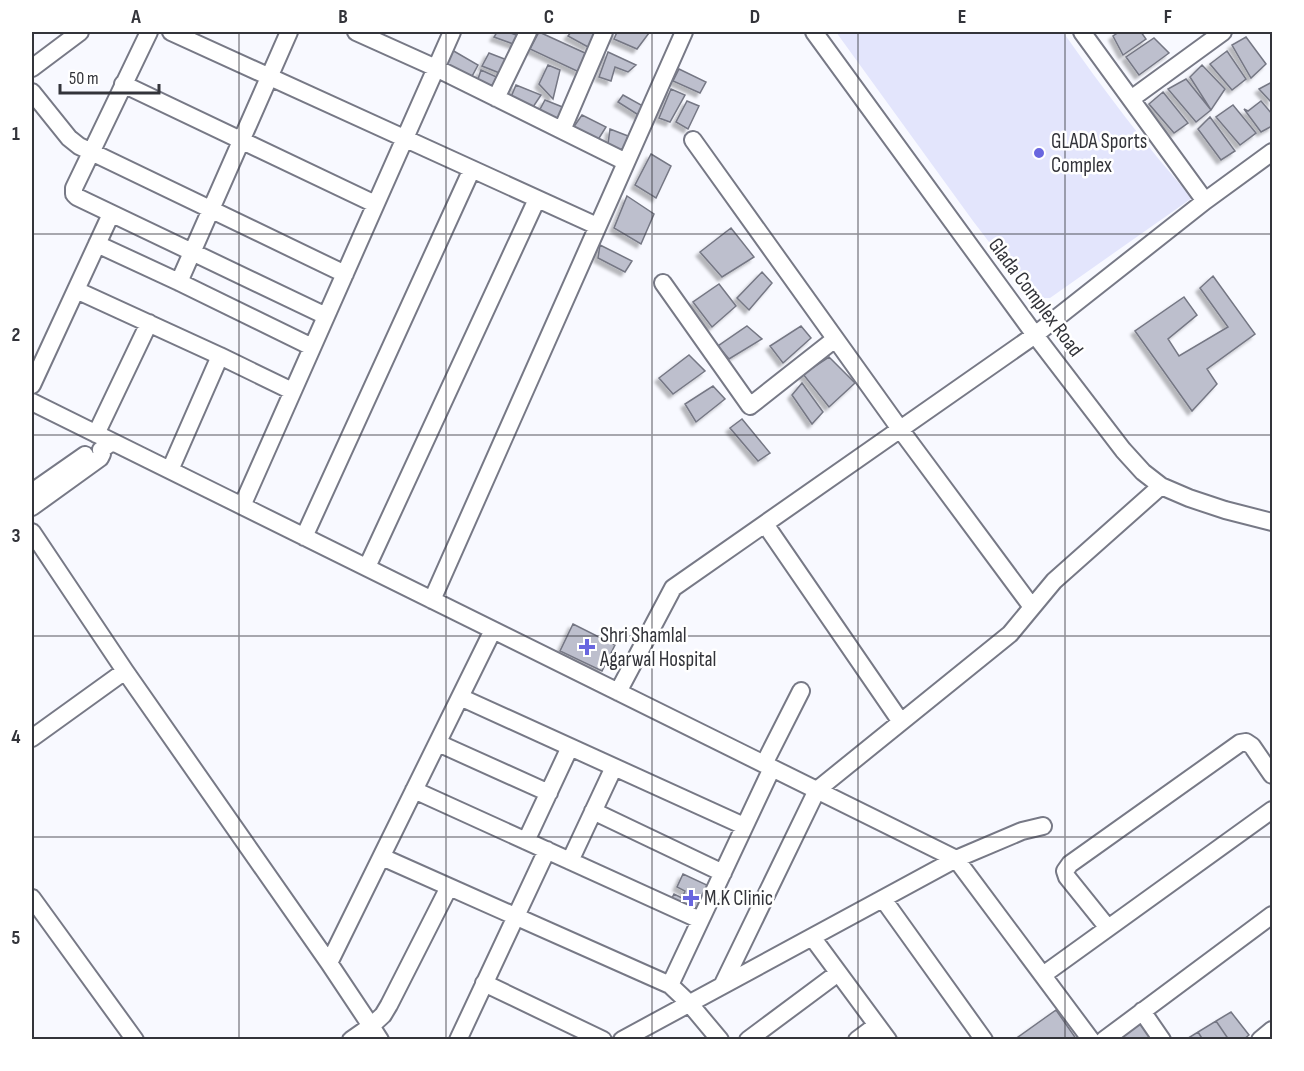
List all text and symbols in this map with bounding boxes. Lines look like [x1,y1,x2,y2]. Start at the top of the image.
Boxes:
text: A [130,5,141,29]
text: B [338,5,348,29]
text: C [544,5,554,29]
text: D [750,5,760,29]
text: E [958,5,966,29]
text: F [1164,5,1172,29]
scale bar [60,57,159,95]
text: 50 m [69,68,99,89]
text: 1 [12,122,20,146]
place label: GLADA Sports Complex [1051,129,1147,178]
marker: GLADA Sports Complex [1032,146,1046,160]
street label: Glada Complex Road [983,233,1088,362]
text: 2 [12,323,20,347]
text: 3 [12,524,21,548]
place label: Shri Shamlal Agarwal Hospital [599,623,716,672]
marker: Shri Shamlal Agarwal Hospital [578,638,596,656]
text: 4 [11,725,21,749]
place label: M.K Clinic [704,886,773,911]
marker: M.K Clinic [682,889,700,907]
text: 5 [12,926,21,950]

